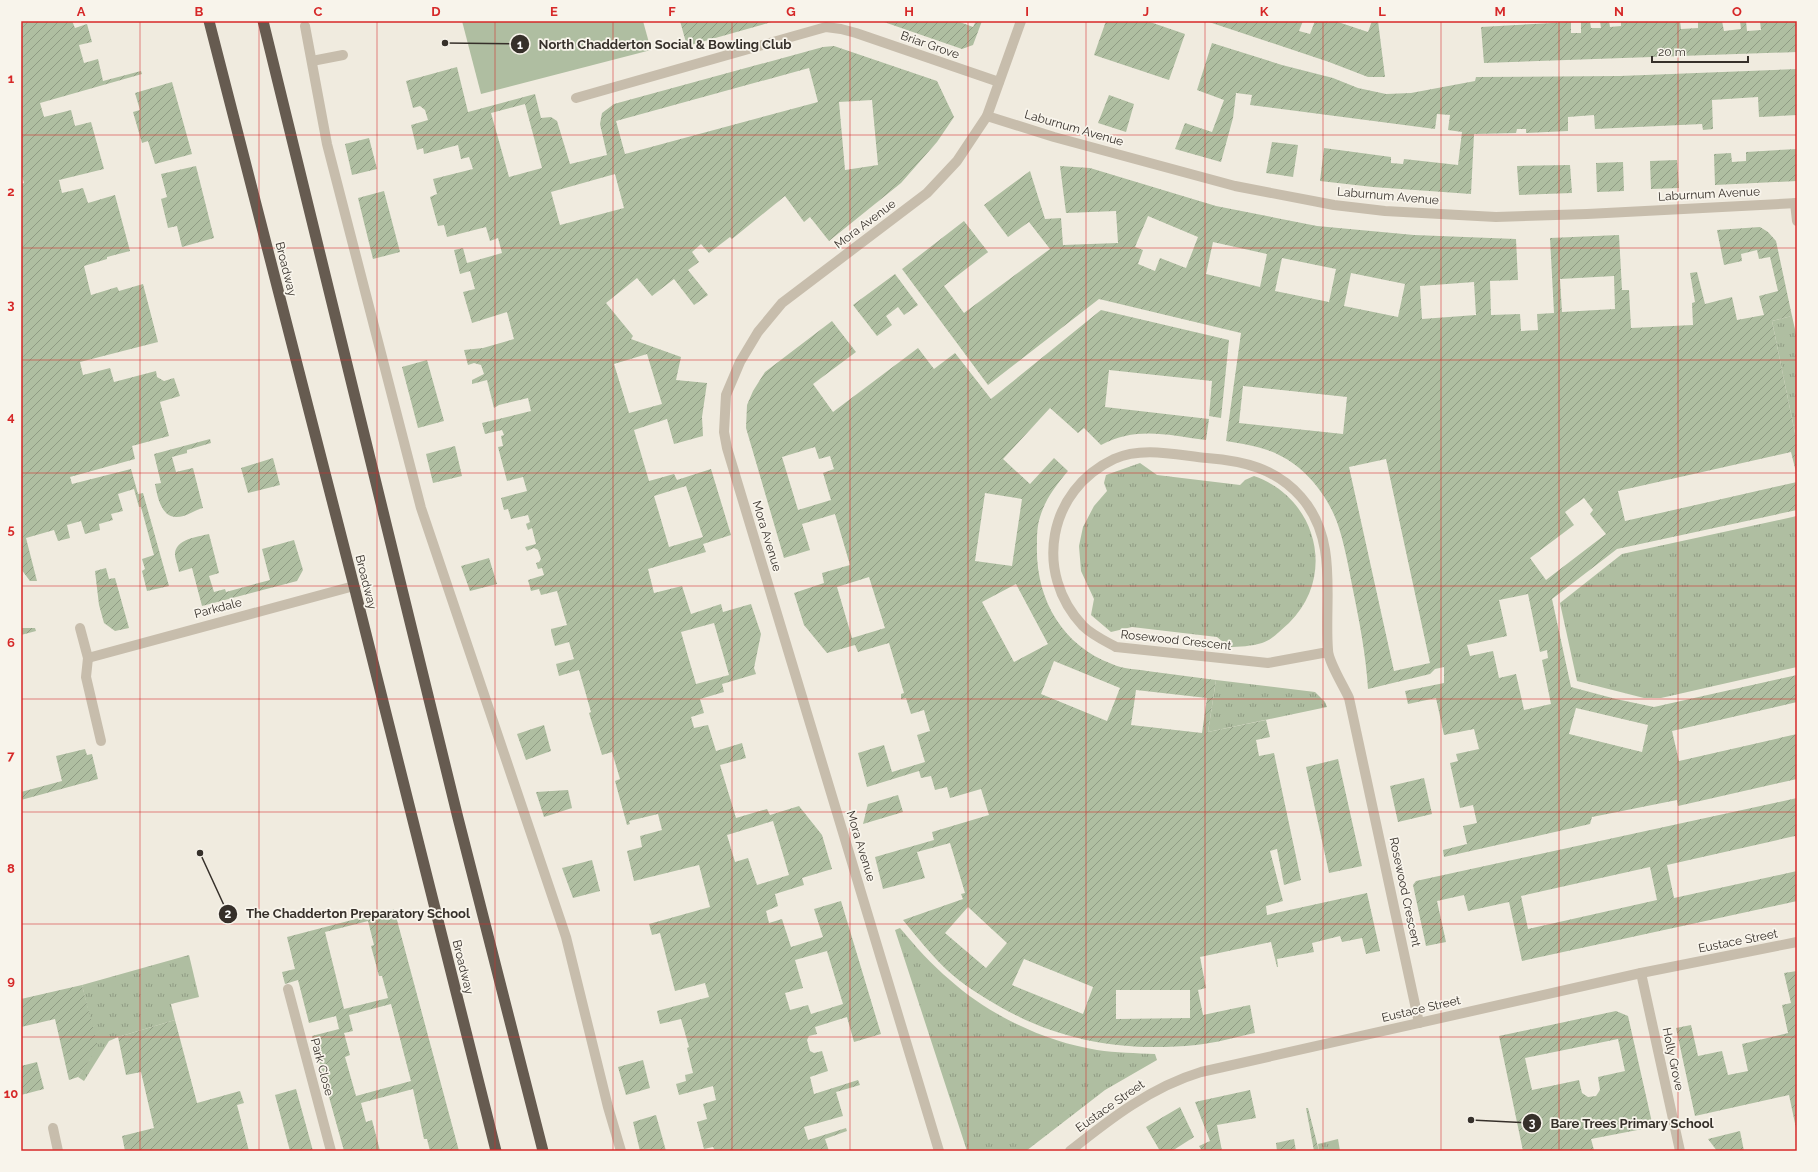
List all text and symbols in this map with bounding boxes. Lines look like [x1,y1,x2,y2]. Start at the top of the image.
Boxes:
text: A [77,4,86,19]
text: B [195,4,204,19]
text: C [314,4,323,19]
text: D [431,4,441,19]
text: E [550,4,558,19]
text: F [668,4,676,19]
text: G [786,4,796,19]
text: H [904,4,914,19]
text: I [1025,4,1029,19]
text: J [1143,4,1149,19]
text: K [1260,4,1269,19]
text: L [1378,4,1386,19]
text: M [1494,4,1506,19]
text: N [1614,4,1624,19]
text: O [1732,4,1742,19]
street label: Briar Grove [899,28,961,62]
callout: North Chadderton Social & Bowling Club [510,32,799,57]
text: North Chadderton Social & Bowling Club [539,37,791,52]
text: 1 [517,38,523,52]
scale bar [1652,38,1748,64]
text: 20 m [1658,45,1686,59]
text: 1 [8,71,15,86]
street label: Laburnum Avenue [1023,107,1125,149]
text: 2 [7,184,15,199]
street label: Laburnum Avenue [1658,184,1760,204]
street label: Laburnum Avenue [1336,185,1440,207]
street label: Mora Avenue [832,196,898,252]
street label: Broadway [272,240,300,298]
text: 3 [7,297,15,312]
text: 4 [7,409,15,424]
street label: Mora Avenue [750,499,784,573]
text: 5 [7,522,15,537]
street label: Broadway [352,553,380,611]
street label: Parkdale [193,595,243,621]
street label: Rosewood Crescent [1120,627,1232,653]
text: 6 [7,635,15,650]
text: 7 [7,748,15,763]
street label: Mora Avenue [844,809,878,883]
street label: Rosewood Crescent [1387,836,1423,948]
text: 8 [7,861,15,876]
callout: The Chadderton Preparatory School [218,901,479,926]
text: The Chadderton Preparatory School [246,906,471,921]
text: 2 [225,907,232,921]
street label: Eustace Street [1697,926,1779,956]
street label: Broadway [449,938,477,996]
text: 9 [7,973,15,988]
street label: Eustace Street [1380,993,1462,1025]
street label: Holly Grove [1659,1026,1687,1092]
street label: Park Close [308,1037,336,1097]
street label: Eustace Street [1073,1077,1147,1135]
text: 10 [4,1086,18,1101]
callout: Bare Trees Primary School [1522,1111,1722,1136]
text: 3 [1529,1116,1536,1130]
text: Bare Trees Primary School [1550,1116,1715,1131]

